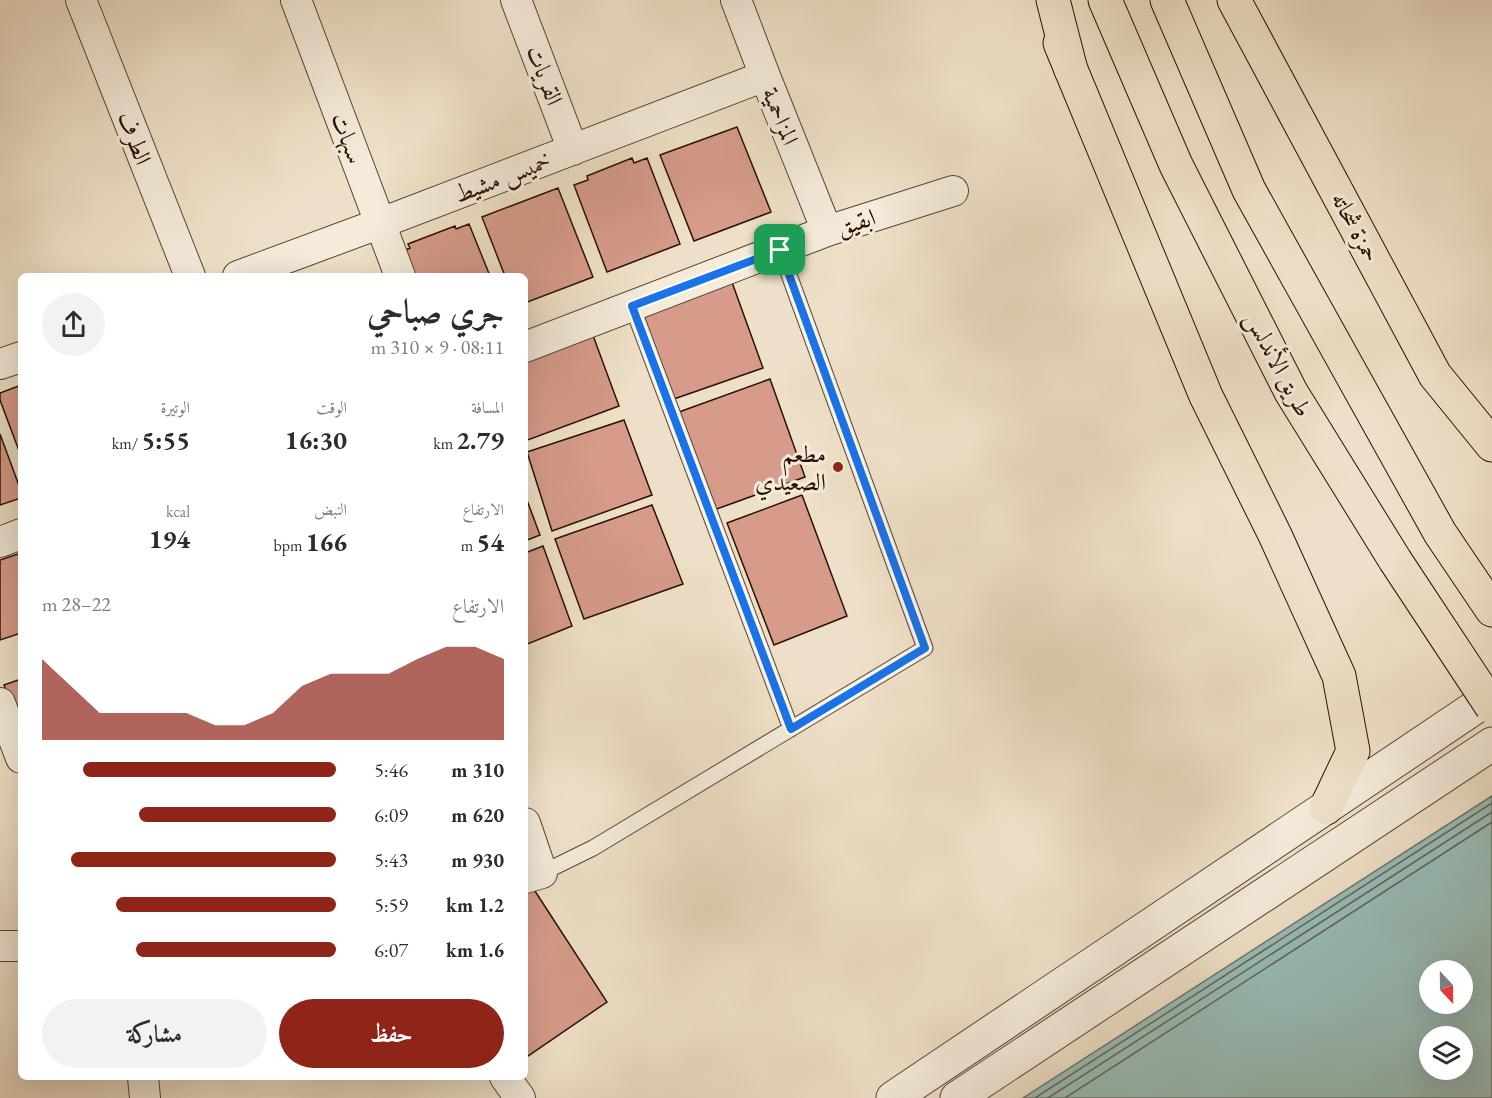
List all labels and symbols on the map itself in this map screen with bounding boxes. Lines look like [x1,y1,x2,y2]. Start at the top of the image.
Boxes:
street label: القريات [519,41,571,109]
street label: المزاحمية [755,83,807,149]
street label: الطرف [111,107,159,169]
street label: سبهات [324,108,372,168]
street label: خميس مشيط [449,144,555,210]
street label: حمزة شحاته [1325,186,1387,268]
street label: ابقيق [833,201,879,243]
pin [754,224,805,275]
street label: طريق الأندلس [1237,306,1320,423]
place label: مطعم الصعيدي [755,438,826,501]
marker: مطعم الصعيدي [831,460,845,474]
north arrow [1419,960,1473,1014]

